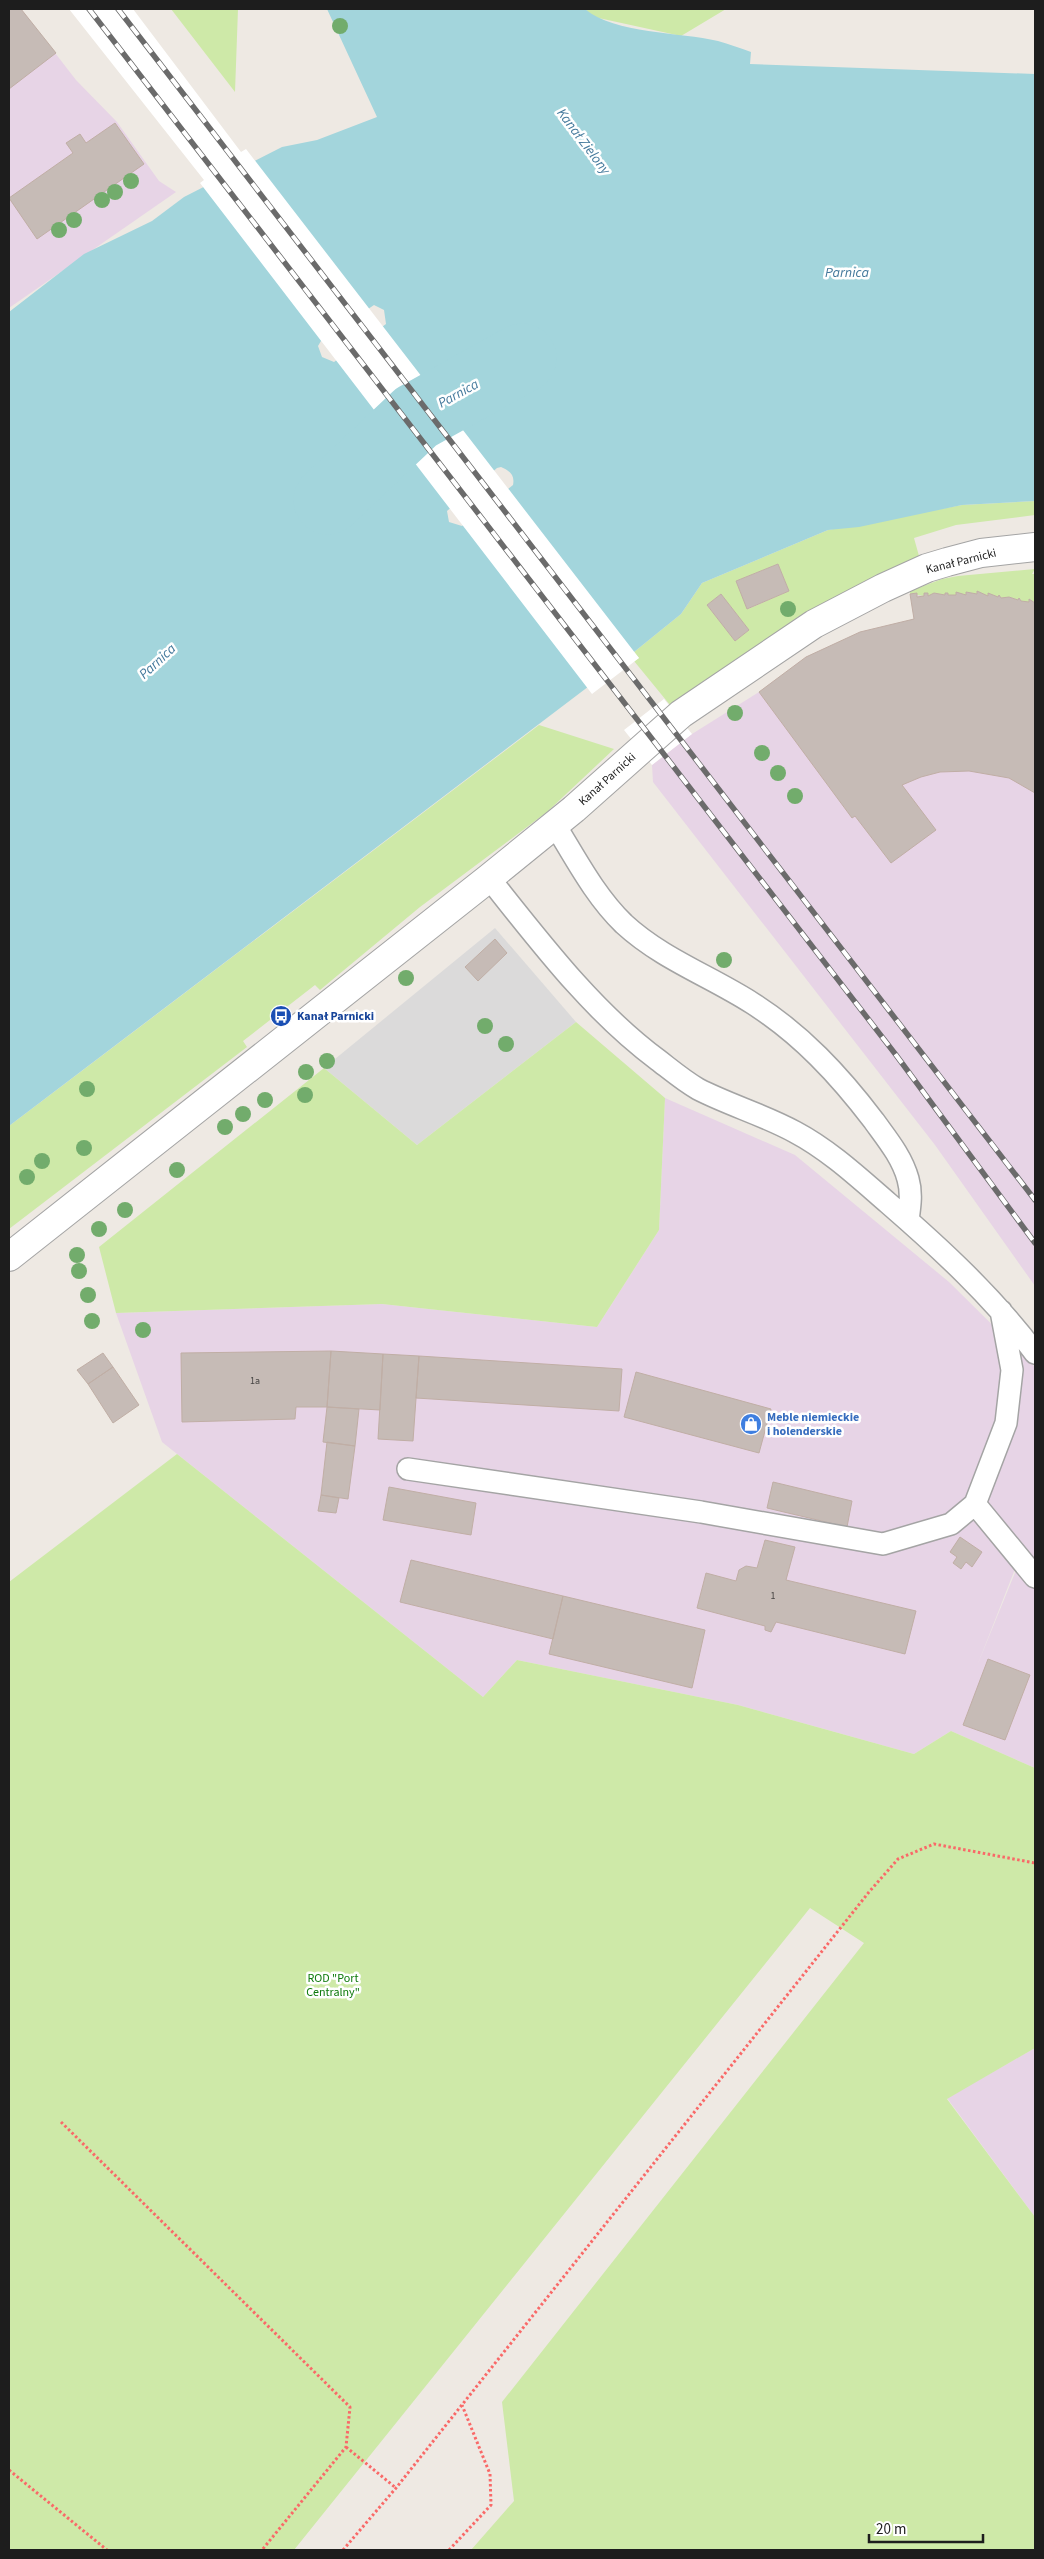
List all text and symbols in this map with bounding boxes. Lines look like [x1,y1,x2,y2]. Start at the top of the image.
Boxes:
water label: Kanał Zielony [552,104,615,179]
water label: Parnica [825,263,869,283]
water label: Parnica [434,374,483,413]
street label: Kanał Parnicki [924,545,998,578]
water label: Parnica [135,639,181,684]
street label: Kanał Parnicki [575,749,640,810]
bus stop icon: Kanał Parnicki [269,1004,293,1028]
place label: Kanał Parnicki [297,1008,374,1025]
house number: 1a [250,1374,260,1388]
place label: Meble niemieckie i holenderskie [767,1409,859,1440]
shop icon: Meble niemieckie i holenderskie [739,1412,763,1436]
house number: 1 [771,1589,776,1603]
park label: ROD "Port Centralny" [306,1970,360,2001]
scale bar [869,2512,983,2544]
text: 20 m [876,2519,906,2540]

